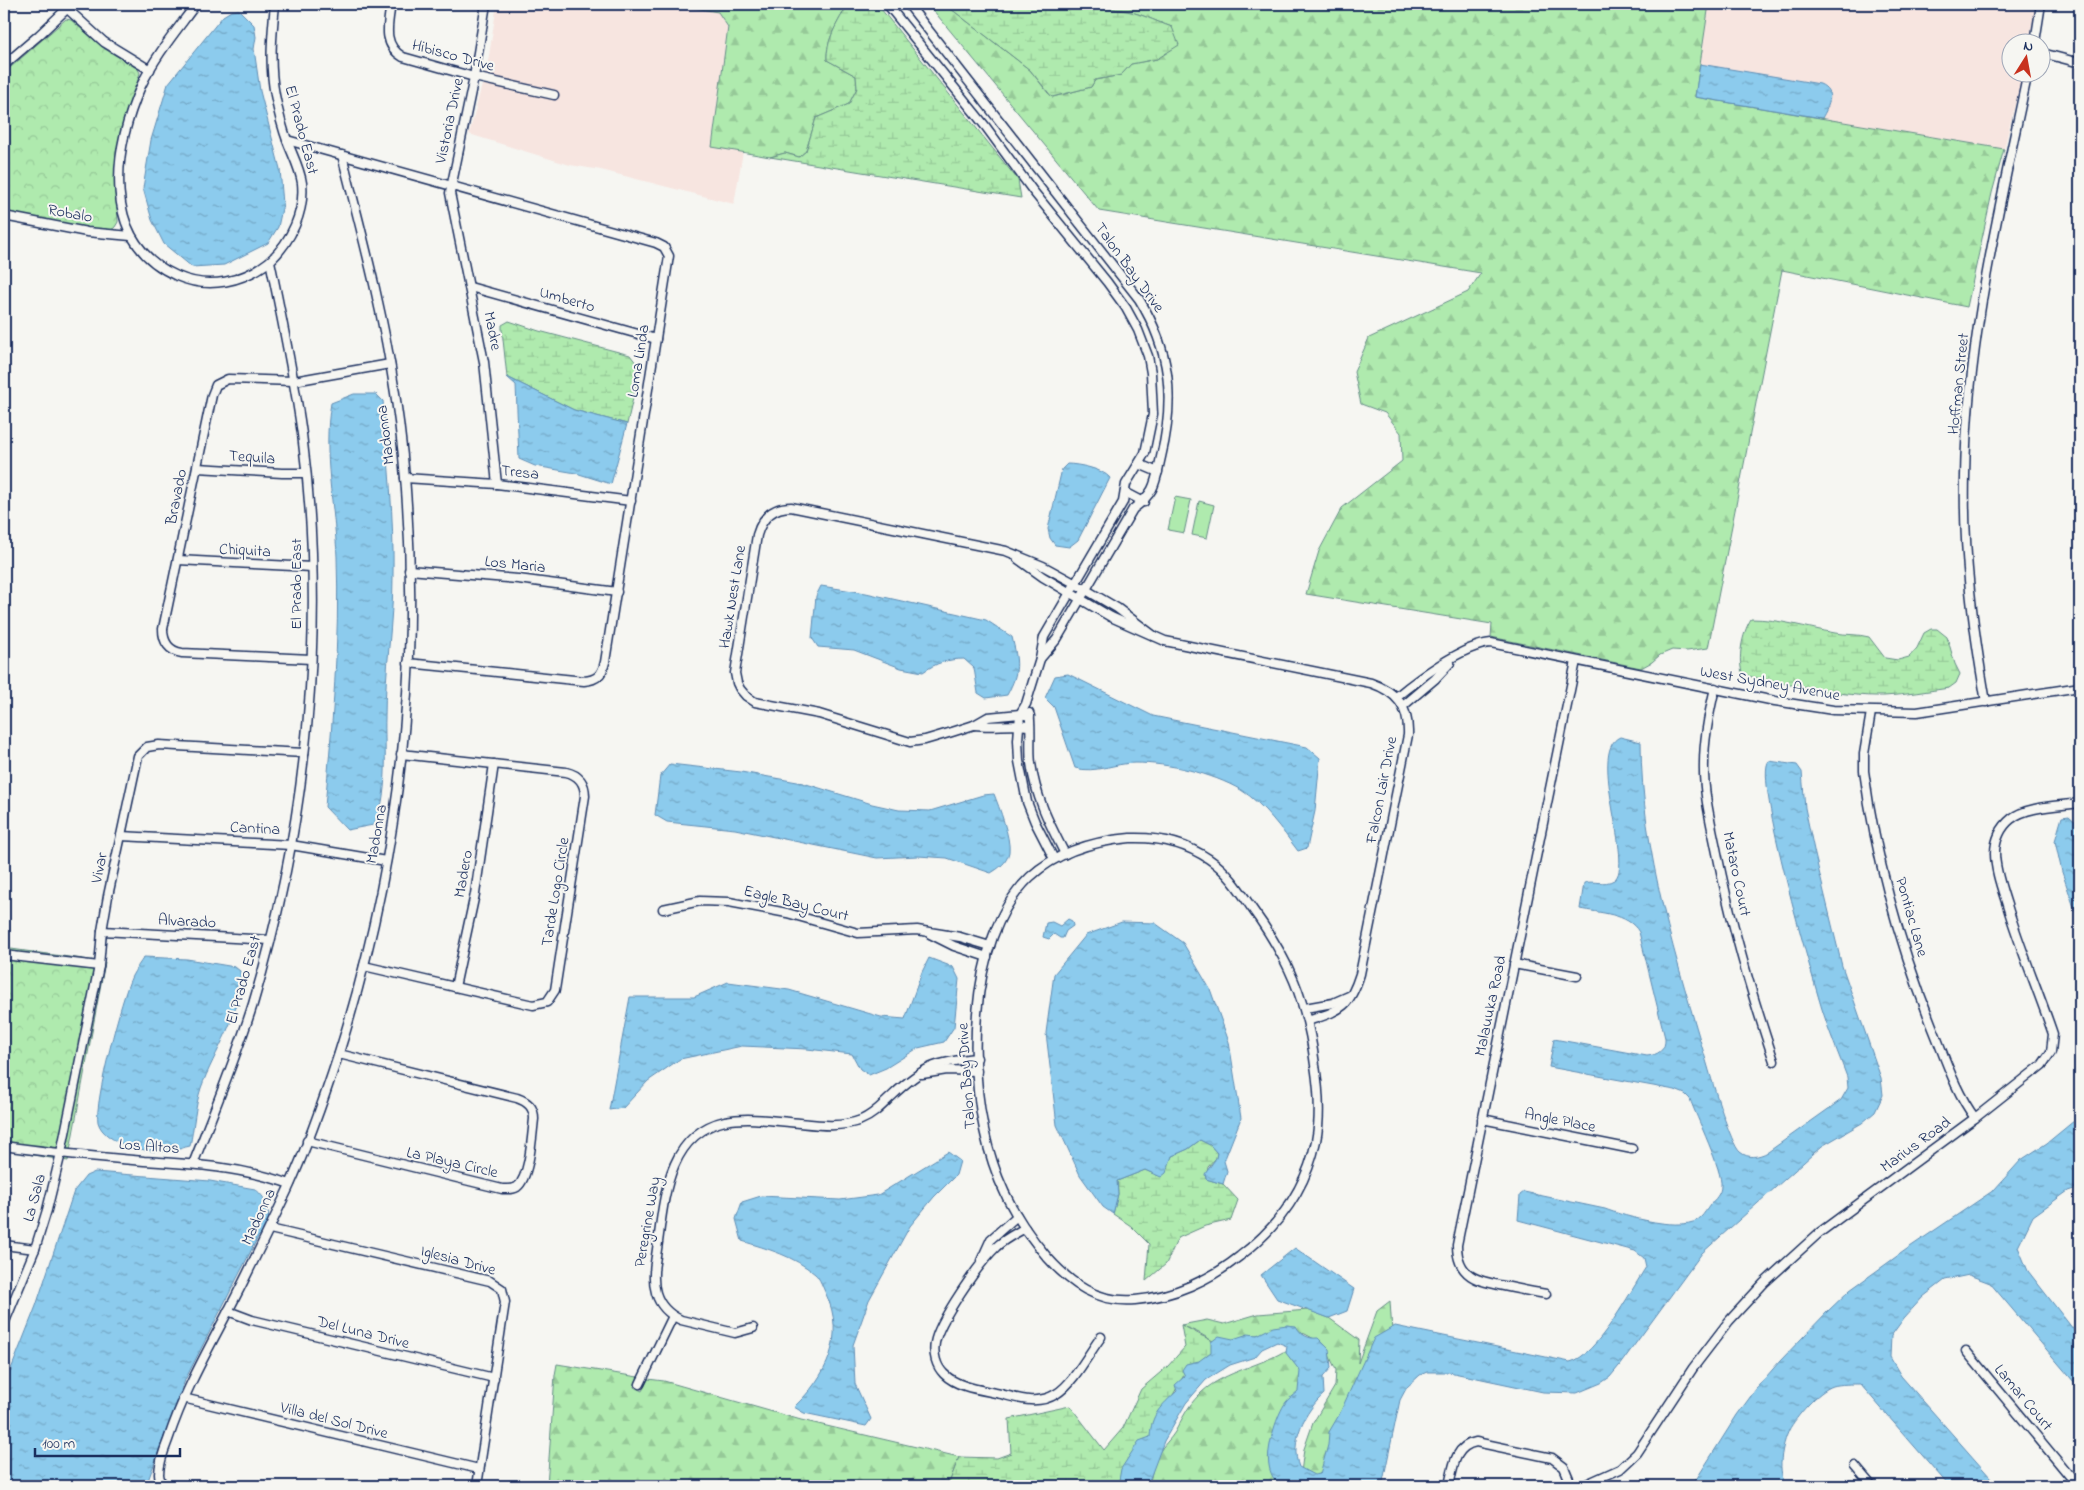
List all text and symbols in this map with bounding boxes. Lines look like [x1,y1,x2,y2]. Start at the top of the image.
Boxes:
north arrow [2002,32,2052,82]
street label: Hibisco Drive [409,33,498,79]
text: N [2022,36,2035,58]
street label: Vistoria Drive [429,75,471,167]
street label: El Prado East [278,83,325,178]
street label: Robalo [46,198,94,230]
street label: Talon Bay Drive [1088,218,1170,319]
street label: Umberto [536,281,598,319]
street label: Madre [476,309,508,353]
street label: Loma Linda [621,323,657,399]
street label: Hoffman Street [1942,331,1976,436]
street label: Madonna [370,404,402,466]
street label: Tequila [228,444,276,472]
street label: Tresa [500,459,540,487]
street label: Bravado [160,467,194,528]
street label: Chiquita [218,538,272,564]
street label: El Prado East [285,538,309,630]
street label: Hawk Nest Lane [713,543,753,650]
street label: Los Maria [483,550,547,580]
street label: West Sydney Avenue [1698,660,1843,708]
street label: Falcon Lair Drive [1360,733,1404,847]
street label: Madonna [360,802,394,866]
street label: Cantina [229,816,281,842]
street label: Mataro Court [1715,829,1757,919]
street label: Tarde Logo Circle [536,835,577,948]
street label: Madero [448,848,480,900]
street label: Vivar [85,850,115,887]
street label: Pontiac Lane [1888,874,1934,961]
street label: Eagle Bay Court [741,879,852,929]
street label: Alvarado [157,908,217,936]
street label: El Prado East [220,932,268,1027]
street label: Malauuka Road [1469,953,1513,1059]
street label: Talon Bay Drive [951,1021,983,1130]
street label: Angle Place [1522,1102,1598,1140]
street label: Marius Road [1876,1111,1956,1179]
street label: Los Altos [118,1133,180,1161]
street label: La Playa Circle [404,1141,501,1185]
street label: La Sala [17,1171,53,1225]
street label: Peregrine Way [628,1175,668,1269]
street label: Madonna [235,1185,283,1249]
street label: Iglesia Drive [418,1239,499,1283]
street label: Del Luna Drive [313,1310,413,1356]
street label: Lamar Court [1988,1359,2059,1437]
street label: Villa del Sol Drive [277,1396,391,1446]
scale bar [35,1425,180,1457]
text: 100 m [42,1433,75,1455]

